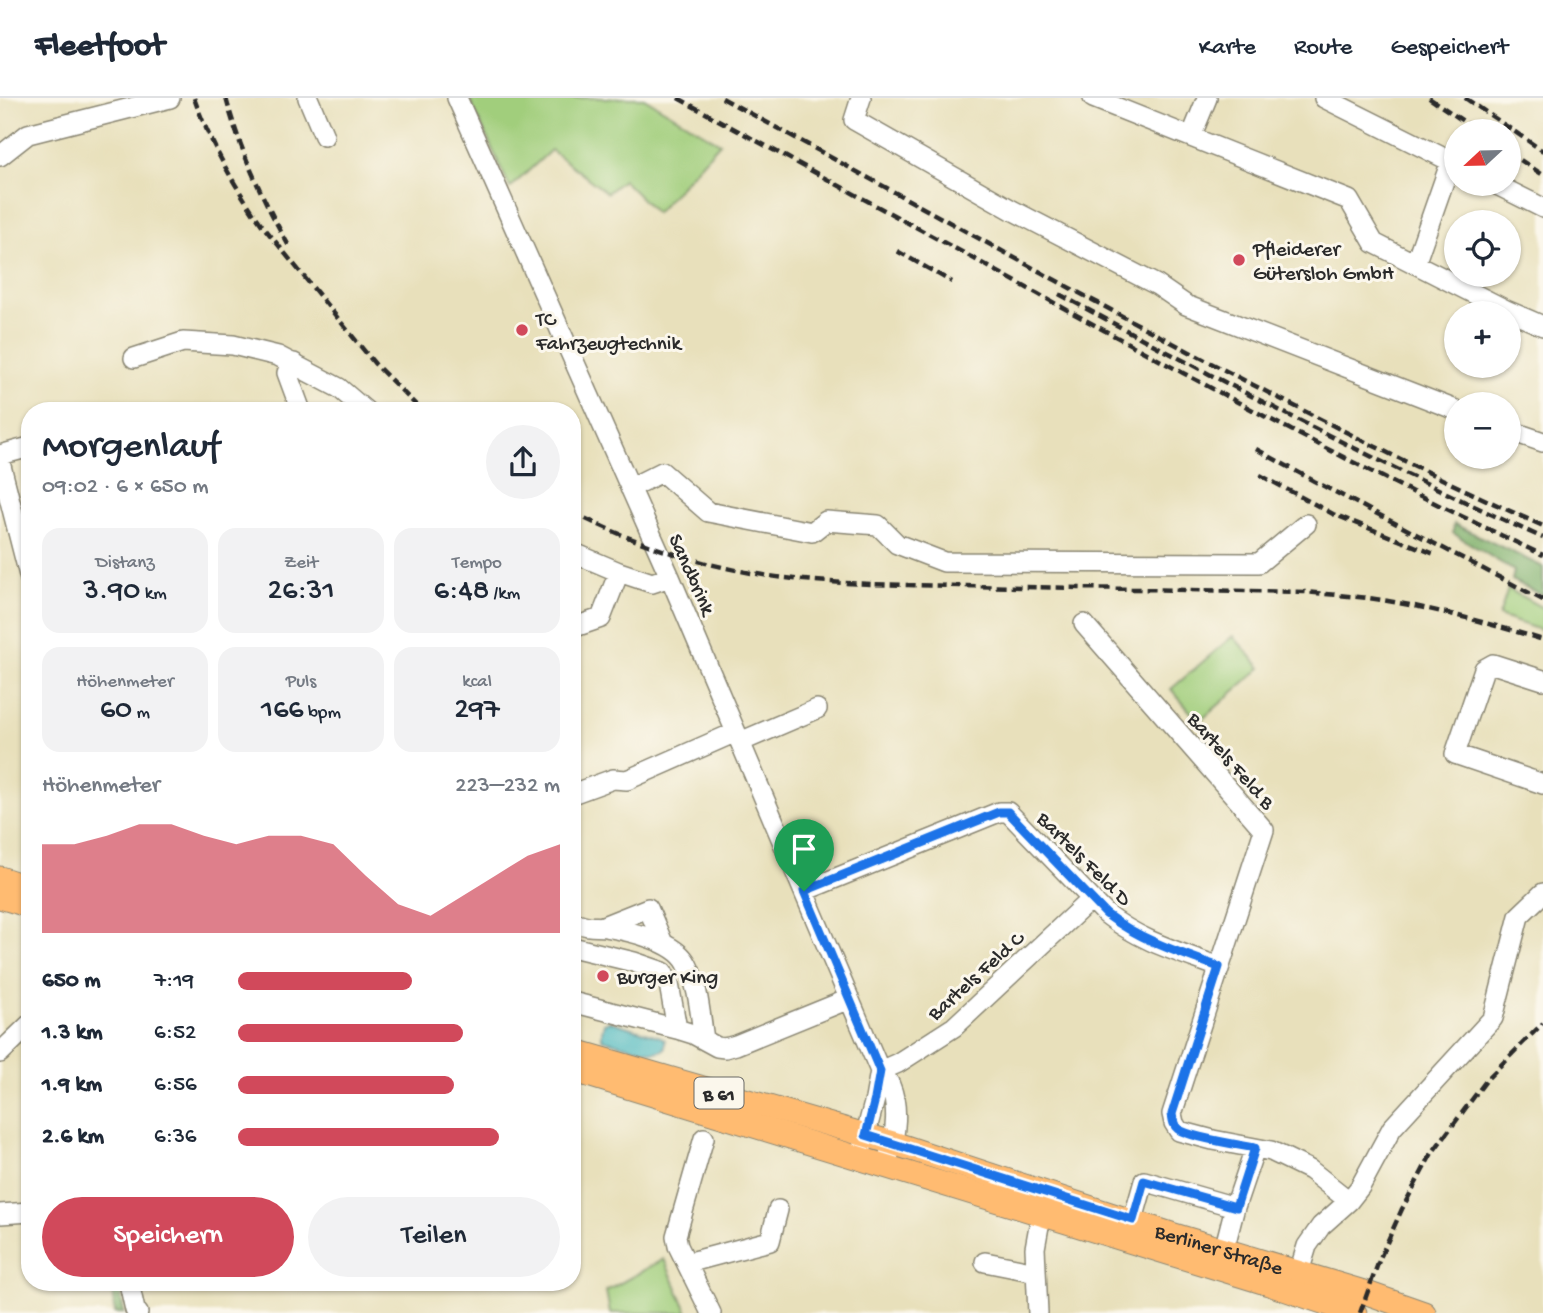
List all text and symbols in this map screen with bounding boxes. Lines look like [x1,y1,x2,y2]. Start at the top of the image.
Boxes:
text: Fleetfoot [35,29,165,67]
text: Karte [1199,34,1256,63]
text: Route [1294,34,1353,63]
text: Gespeichert [1391,34,1508,63]
north arrow [1444,119,1521,196]
map controls [1444,119,1521,469]
button: locate [1444,210,1521,287]
place label: Pfleiderer Gütersloh GmbH [1252,239,1395,288]
marker: Pfleiderer Gütersloh GmbH [1231,252,1247,268]
button: + [1444,301,1521,378]
place label: TC Fahrzeugtechnik [535,309,683,358]
marker: TC Fahrzeugtechnik [514,322,530,338]
button: − [1444,392,1521,469]
button: share [486,425,560,499]
text: Morgenlauf [42,426,220,470]
text: 09:02 · 6 × 650 m [42,474,209,501]
street label: Sandbrink [661,531,720,622]
text: Distanz [95,552,155,575]
text: Zeit [284,552,318,575]
text: Tempo [452,552,502,575]
text: 3.90 [83,575,140,610]
text: 26:31 [267,575,335,610]
text: 6:48 [434,575,489,610]
text: km [140,583,167,606]
text: /km [489,583,520,606]
text: Höhenmeter [76,671,174,694]
text: Puls [286,671,316,694]
text: kcal [462,671,492,694]
text: 60 [100,694,132,729]
text: 166 [261,694,304,729]
text: 297 [454,694,500,729]
text: m [132,702,150,725]
text: bpm [304,702,341,725]
street label: Bartels Feld B [1180,708,1279,817]
text: Höhenmeter [42,773,160,800]
text: 223–232 m [455,773,560,800]
street label: Bartels Feld D [1029,807,1135,913]
pin [774,819,834,891]
icon: arrive [785,830,823,868]
street label: Bartels Feld C [923,927,1032,1028]
place label: Burger King [616,967,718,992]
text: 650 m [42,968,101,995]
text: 7:19 [154,968,194,995]
marker: Burger King [595,968,611,984]
text: 1.3 km [42,1020,102,1047]
text: 6:52 [154,1020,196,1047]
text: 1.9 km [42,1072,102,1099]
text: 6:56 [154,1072,197,1099]
road number: B 61 [694,1077,744,1108]
text: 2.6 km [42,1124,104,1151]
text: 6:36 [154,1124,196,1151]
button: Speichern [42,1197,294,1277]
button: Teilen [308,1197,560,1277]
street label: Berliner Straße [1150,1220,1286,1283]

